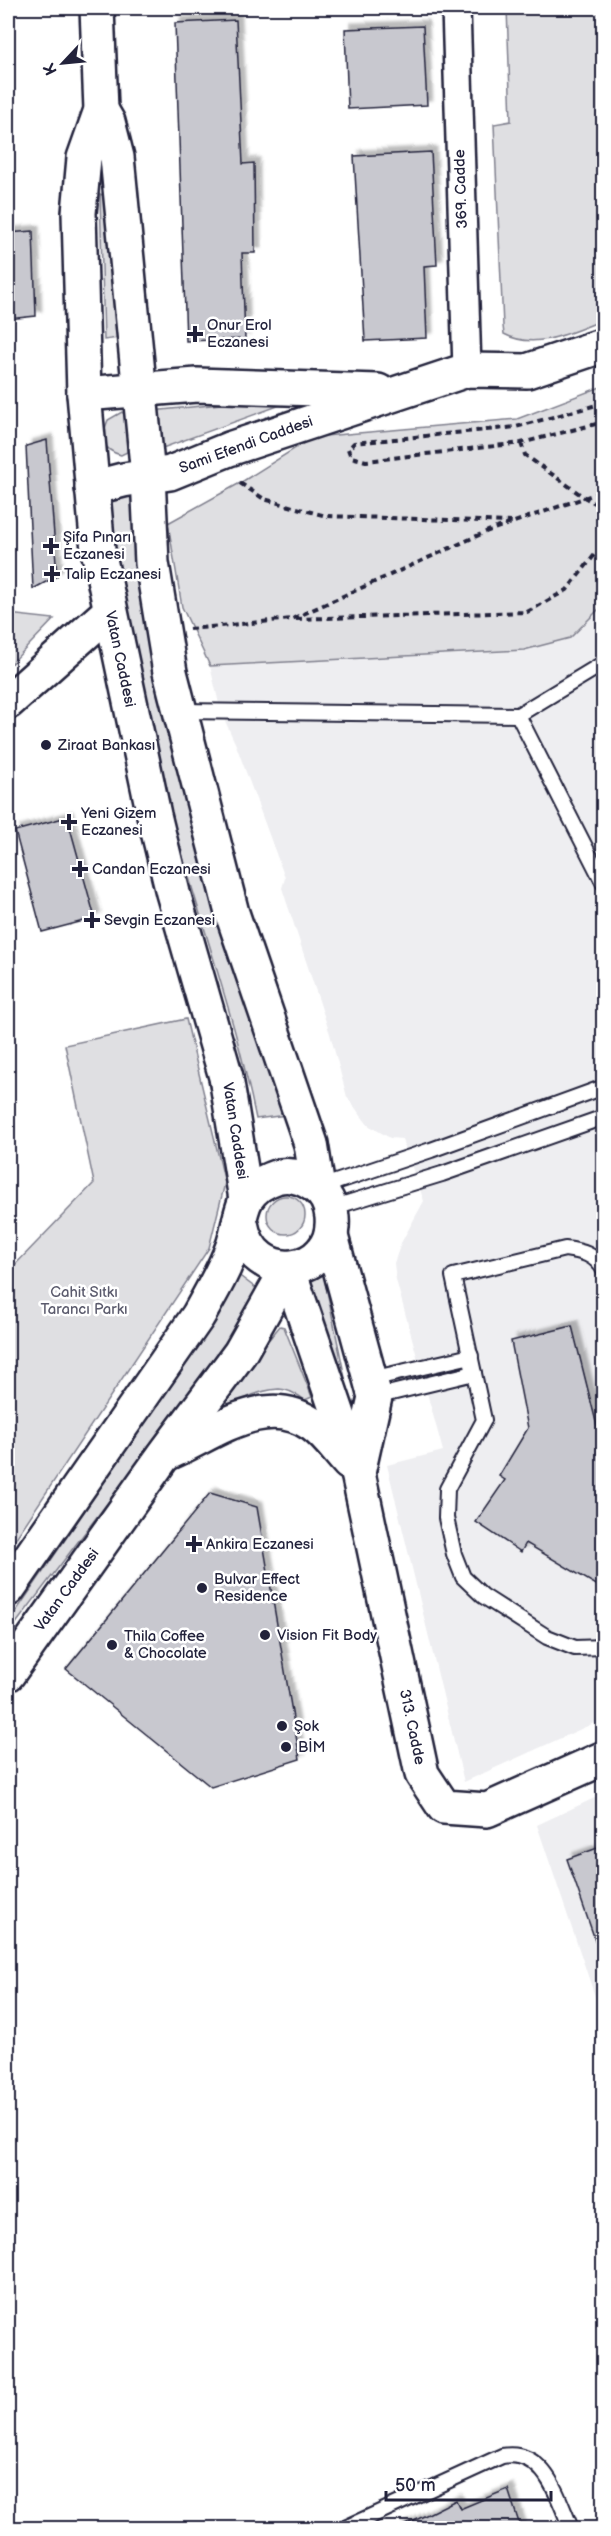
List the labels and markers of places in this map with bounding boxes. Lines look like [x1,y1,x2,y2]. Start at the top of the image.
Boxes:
place label: Onur Erol Eczanesi [207,316,272,352]
marker: Onur Erol Eczanesi [188,327,202,341]
place label: Şifa Pınarı Eczanesi [63,528,131,564]
marker: Şifa Pınarı Eczanesi [44,539,58,553]
place label: Talip Eczanesi [64,565,161,584]
marker: Talip Eczanesi [45,567,59,581]
place label: Ziraat Bankası [57,736,155,755]
marker: Ziraat Bankası [39,738,53,752]
place label: Yeni Gizem Eczanesi [80,804,156,840]
marker: Yeni Gizem Eczanesi [62,815,76,829]
place label: Candan Eczanesi [92,860,211,879]
marker: Candan Eczanesi [73,862,87,876]
place label: Sevgin Eczanesi [104,911,215,930]
marker: Sevgin Eczanesi [85,913,99,927]
place label: Ankira Eczanesi [206,1535,314,1554]
marker: Ankira Eczanesi [187,1537,201,1551]
place label: Bulvar Effect Residence [214,1570,300,1606]
marker: Bulvar Effect Residence [195,1581,209,1595]
place label: Vision Fit Body [277,1626,377,1645]
place label: Thila Coffee & Chocolate [124,1627,207,1663]
marker: Vision Fit Body [258,1628,272,1642]
marker: Thila Coffee & Chocolate [105,1638,119,1652]
place label: Şok [294,1717,320,1736]
marker: Şok [275,1719,289,1733]
place label: BİM [298,1738,326,1757]
marker: BİM [279,1740,293,1754]

